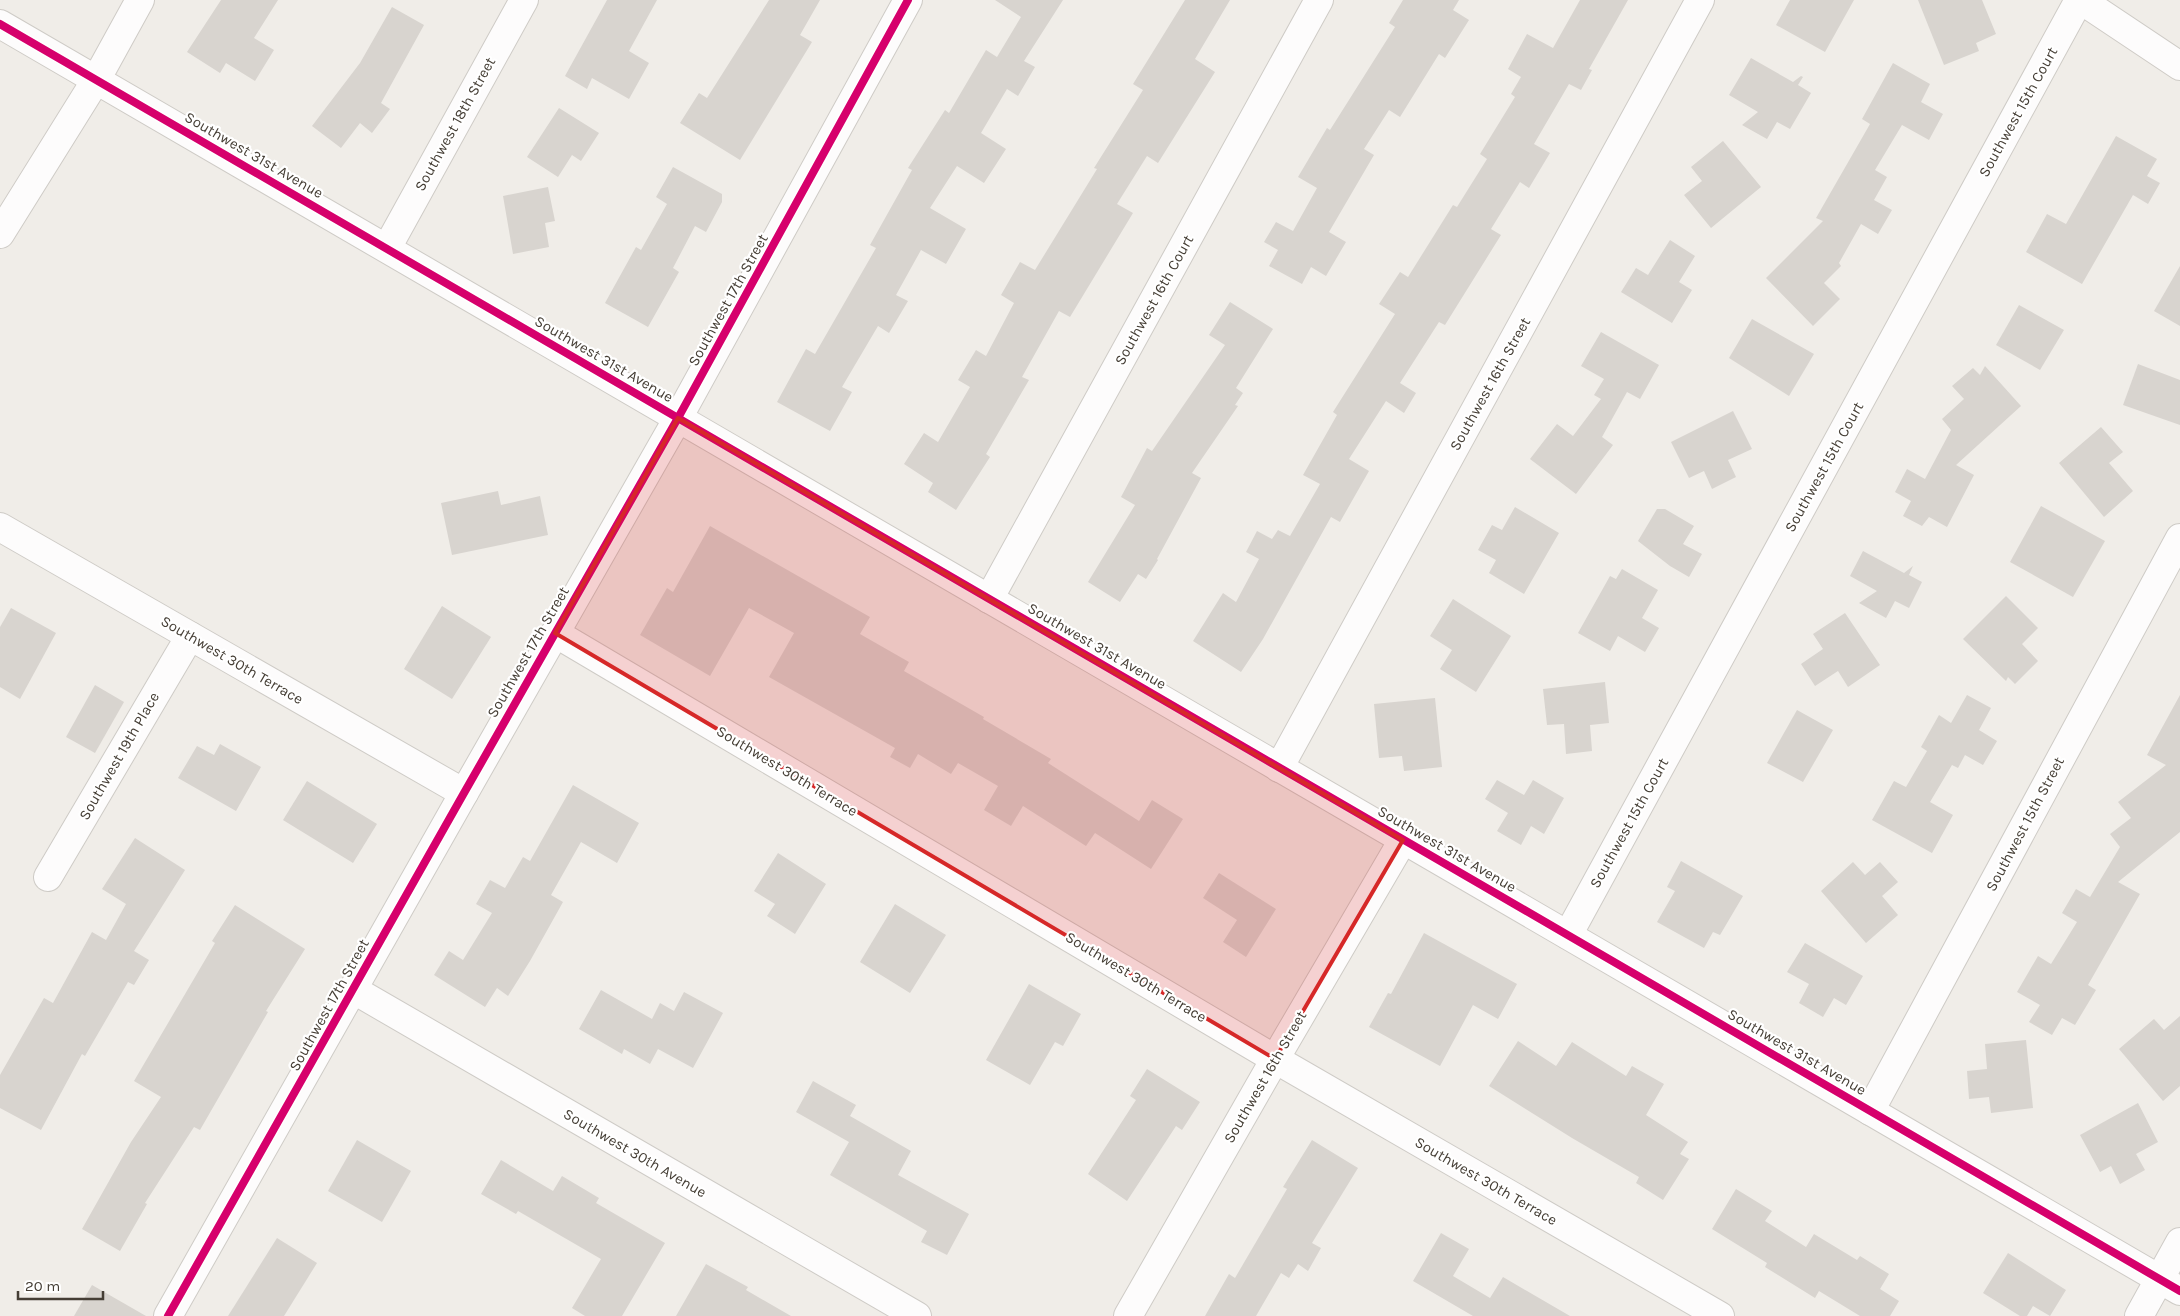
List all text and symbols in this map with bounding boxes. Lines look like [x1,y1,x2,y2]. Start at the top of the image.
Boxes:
street label: Southwest 15th Court [1975,44,2061,180]
street label: Southwest 18th Street [411,54,499,194]
street label: Southwest 31st Avenue [182,108,326,202]
street label: Southwest 17th Street [684,231,772,369]
street label: Southwest 16th Court [1111,231,1197,368]
street label: Southwest 31st Avenue [532,312,676,406]
street label: Southwest 16th Street [1446,314,1534,454]
street label: Southwest 15th Court [1781,399,1867,535]
street label: Southwest 17th Street [483,583,573,721]
street label: Southwest 31st Avenue [1025,599,1169,693]
street label: Southwest 30th Terrace [158,612,306,708]
street label: Southwest 19th Place [75,689,163,823]
street label: Southwest 30th Terrace [713,722,861,820]
street label: Southwest 15th Street [1982,753,2068,894]
street label: Southwest 15th Court [1586,755,1672,891]
street label: Southwest 31st Avenue [1375,802,1519,896]
street label: Southwest 30th Terrace [1062,928,1210,1026]
street label: Southwest 17th Street [285,936,373,1074]
street label: Southwest 31st Avenue [1725,1005,1869,1099]
street label: Southwest 16th Street [1220,1007,1310,1146]
street label: Southwest 30th Avenue [560,1105,710,1201]
street label: Southwest 30th Terrace [1412,1133,1560,1229]
scale bar [18,1268,102,1300]
text: 20 m [25,1277,60,1295]

